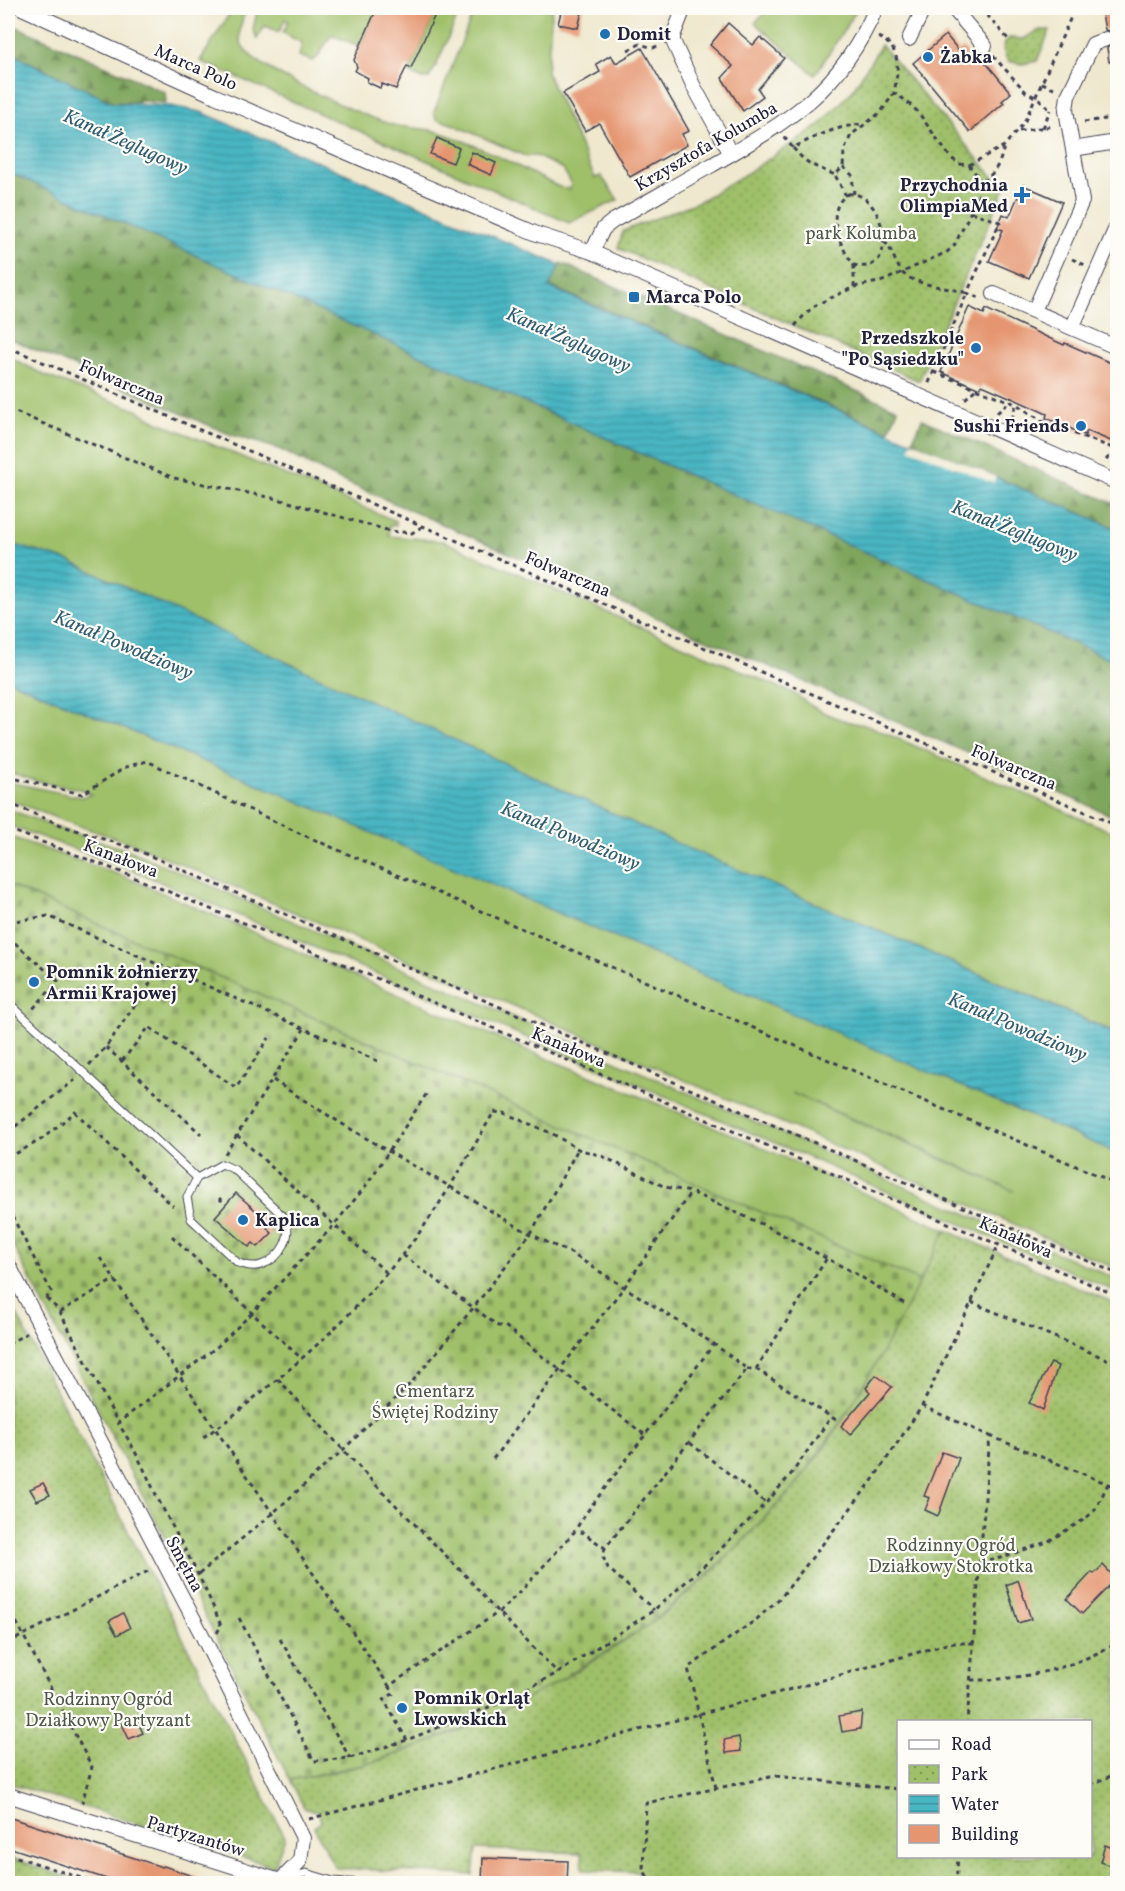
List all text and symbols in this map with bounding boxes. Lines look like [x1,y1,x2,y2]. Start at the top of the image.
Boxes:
place label: Domit [617,23,671,48]
marker: Domit [598,27,612,41]
street label: Marca Polo [150,39,241,98]
place label: Żabka [940,46,992,71]
marker: Żabka [921,50,935,64]
street label: Krzysztofa Kolumba [631,96,783,198]
water label: Kanał Żeglugowy [58,103,192,183]
place label: Przychodnia OlimpiaMed [900,174,1008,220]
marker: Przychodnia OlimpiaMed [1013,186,1031,204]
park label: park Kolumba [805,222,917,247]
place label: Marca Polo [646,286,741,311]
marker: Marca Polo [627,290,641,304]
water label: Kanał Żeglugowy [501,301,635,381]
place label: Przedszkole "Po Sąsiedzku" [841,327,964,373]
marker: Przedszkole "Po Sąsiedzku" [969,341,983,355]
street label: Folwarczna [75,354,168,413]
place label: Sushi Friends [953,415,1069,440]
marker: Sushi Friends [1074,419,1088,433]
water label: Kanał Żeglugowy [947,494,1081,570]
street label: Folwarczna [521,546,614,605]
water label: Kanał Powodziowy [49,604,197,688]
street label: Folwarczna [967,739,1060,798]
water label: Kanał Powodziowy [496,795,644,879]
street label: Kanałowa [79,834,162,885]
place label: Pomnik żołnierzy Armii Krajowej [46,961,198,1007]
marker: Pomnik żołnierzy Armii Krajowej [27,975,41,989]
water label: Kanał Powodziowy [943,986,1091,1070]
street label: Kanałowa [527,1022,609,1075]
place label: Kaplica [255,1209,320,1234]
street label: Kanałowa [974,1211,1056,1266]
marker: Kaplica [236,1213,250,1227]
park label: Cmentarz Świętej Rodziny [371,1380,499,1426]
street label: Smętna [158,1532,209,1597]
park label: Rodzinny Ogród Działkowy Stokrotka [868,1534,1034,1580]
place label: Pomnik Orląt Lwowskich [414,1687,530,1733]
park label: Rodzinny Ogród Działkowy Partyzant [25,1688,191,1734]
marker: Pomnik Orląt Lwowskich [395,1701,409,1715]
legend [897,1720,1092,1858]
text: Road [951,1733,992,1758]
text: Park [951,1763,988,1788]
text: Water [951,1793,999,1818]
street label: Partyzantów [144,1811,248,1864]
text: Building [951,1823,1019,1848]

